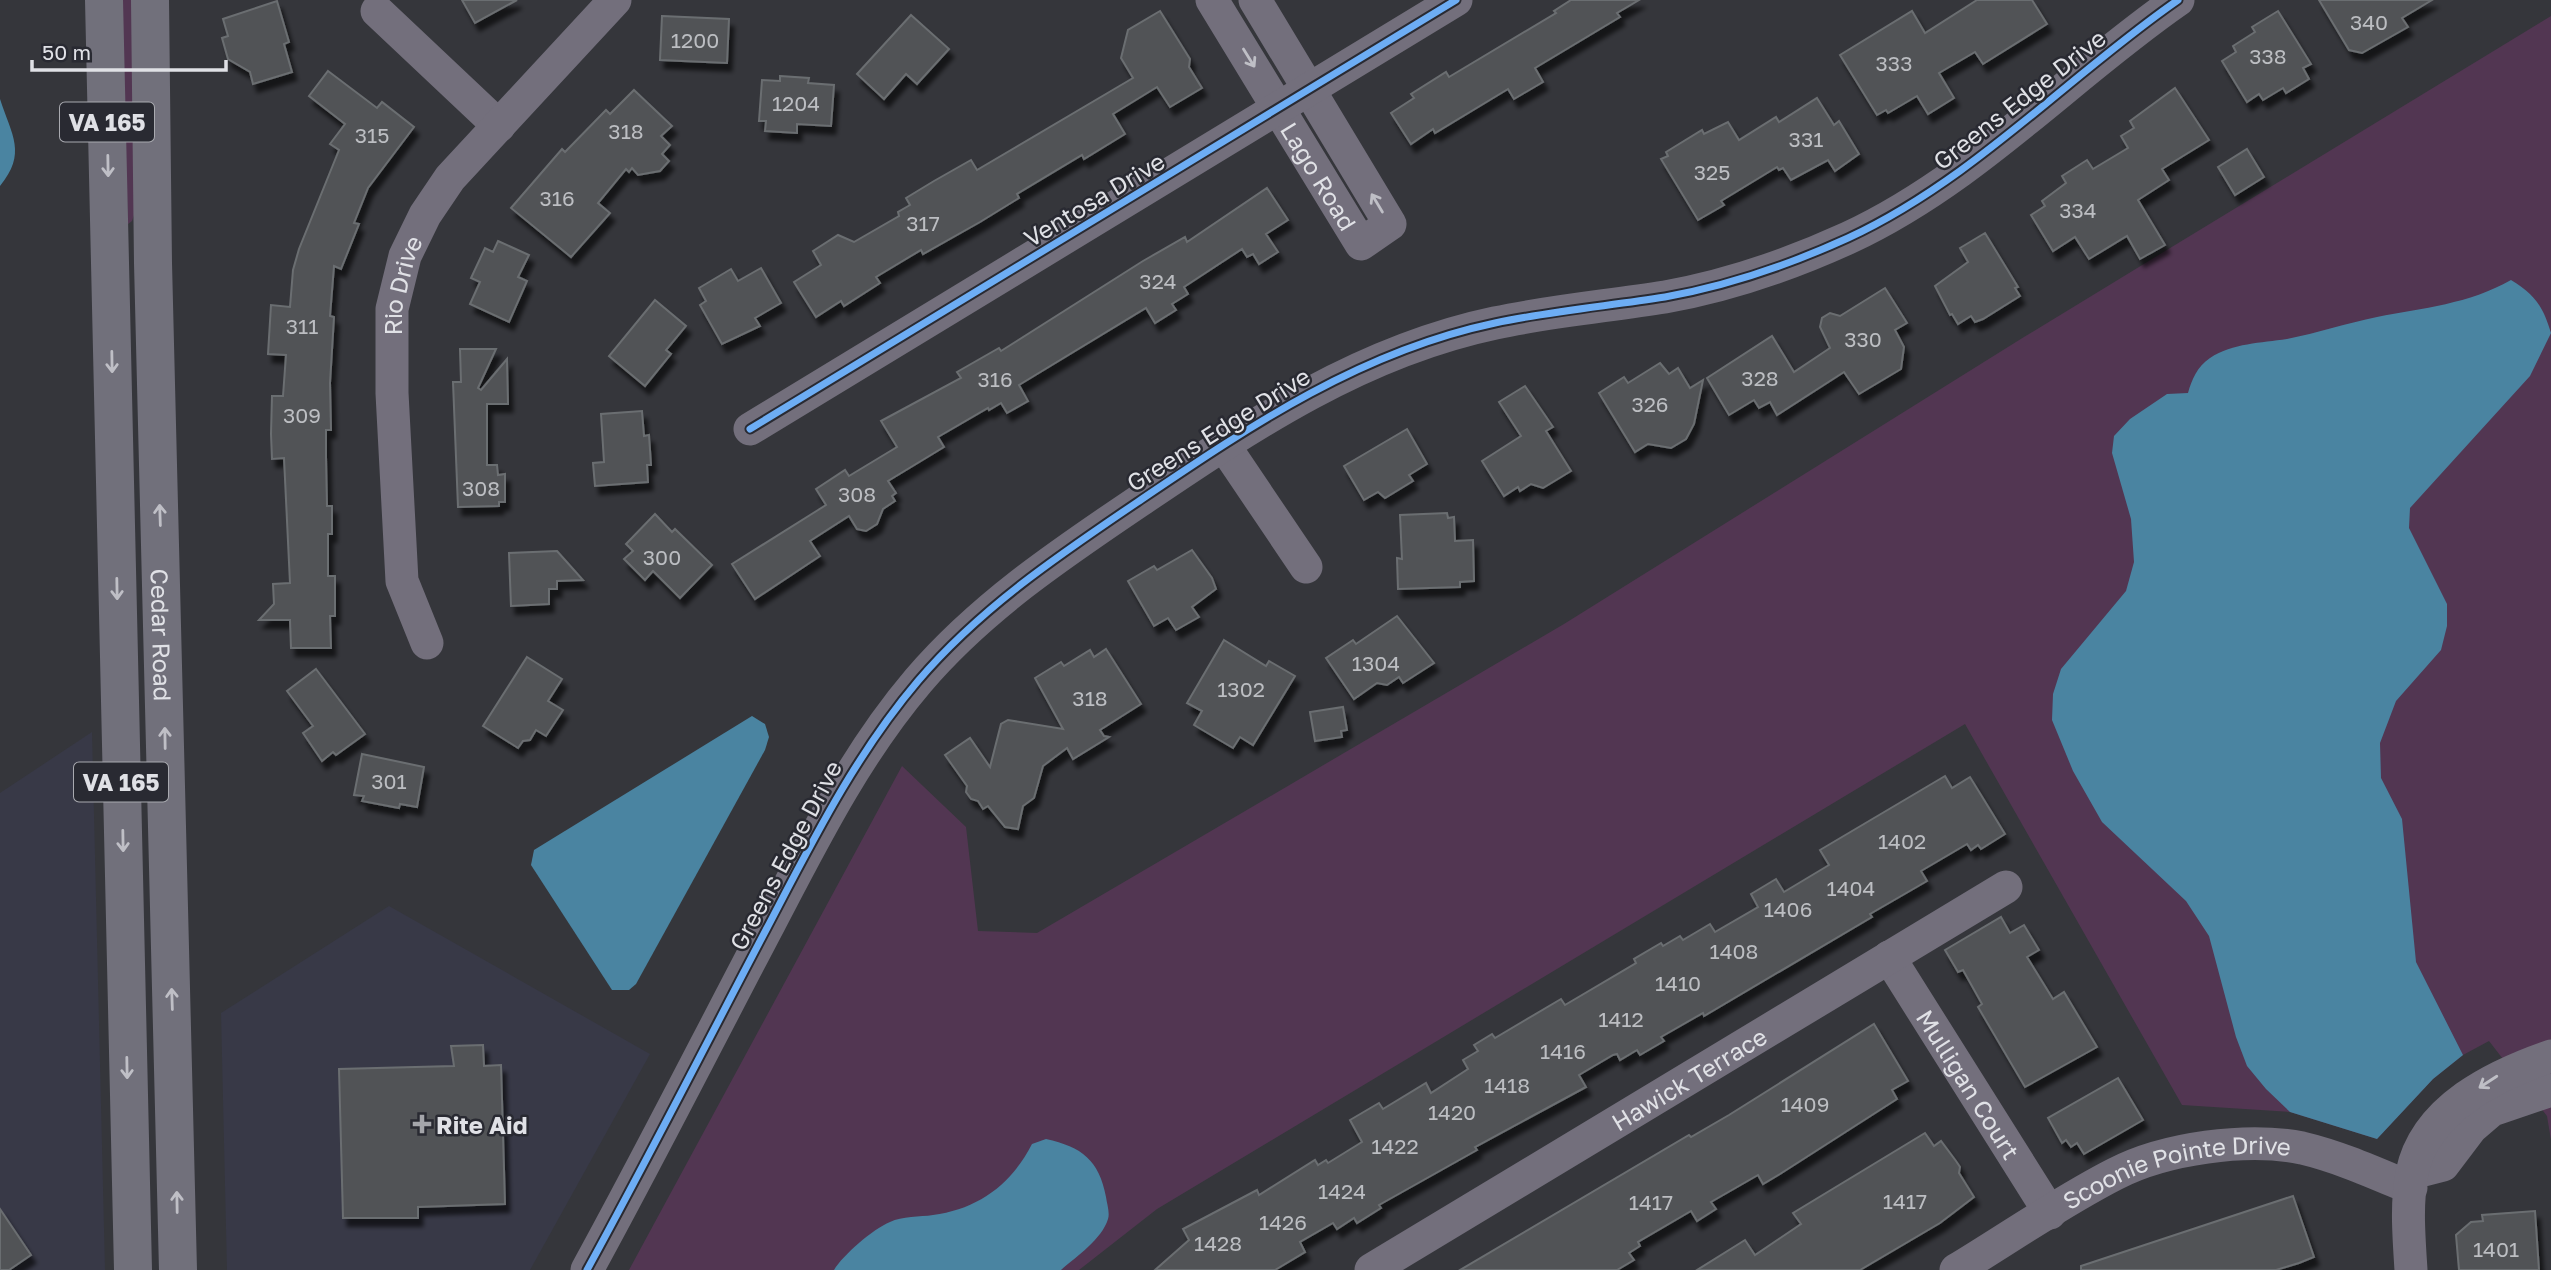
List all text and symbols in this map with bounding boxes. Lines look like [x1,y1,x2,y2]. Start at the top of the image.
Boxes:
house number: 340 [2350,9,2388,35]
street label: Greens Edge Drive [1927,23,2111,175]
house number: 1200 [671,27,719,53]
scale bar [32,28,226,72]
text: 50 m [42,39,91,65]
house number: 338 [2249,43,2287,69]
one-way arrow [1242,47,1256,67]
house number: 333 [1876,50,1912,76]
house number: 1204 [772,90,820,116]
road number: VA 165 [60,102,154,141]
street label: Lago Road [1275,116,1363,235]
house number: 318 [608,118,644,144]
house number: 315 [355,122,389,148]
house number: 331 [1789,126,1823,152]
street label: Ventosa Drive [1018,146,1170,252]
one-way arrow [101,154,115,177]
house number: 325 [1694,159,1730,185]
house number: 316 [539,185,575,211]
one-way arrow [1370,194,1384,214]
house number: 334 [2059,197,2097,223]
house number: 317 [906,210,940,236]
street label: Rio Drive [377,230,428,335]
house number: 324 [1139,268,1177,294]
house number: 311 [286,313,318,339]
house number: 330 [1844,326,1882,352]
one-way arrow [105,350,119,373]
street label: Greens Edge Drive [1121,361,1315,497]
house number: 328 [1741,365,1779,391]
house number: 316 [977,366,1013,392]
house number: 326 [1631,391,1669,417]
house number: 309 [283,402,321,428]
house number: 308 [462,475,500,501]
house number: 308 [838,481,876,507]
one-way arrow [153,504,166,527]
house number: 300 [643,544,681,570]
street label: Cedar Road [146,568,178,702]
one-way arrow [110,577,124,600]
house number: 1304 [1352,650,1400,676]
house number: 1302 [1217,676,1265,702]
house number: 318 [1072,685,1108,711]
one-way arrow [159,727,172,750]
street label: Greens Edge Drive [723,755,847,955]
road number: VA 165 [74,762,168,802]
house number: 301 [371,768,407,794]
house number: 1402 [1878,828,1926,854]
one-way arrow [116,829,129,852]
house number: 1404 [1827,875,1875,901]
house number: 1406 [1764,896,1812,922]
house number: 1408 [1710,938,1758,964]
house number: 1410 [1655,970,1701,996]
one-way arrow [165,987,179,1010]
street label: Mulligan Court [1911,1004,2027,1164]
house number: 1412 [1598,1006,1644,1032]
street label: Hawick Terrace [1606,1021,1771,1136]
house number: 1416 [1540,1038,1586,1064]
one-way arrow [121,1057,134,1080]
house number: 1418 [1484,1072,1530,1098]
one-way arrow [2479,1075,2499,1089]
house number: 1409 [1781,1091,1829,1117]
house number: 1420 [1428,1099,1476,1125]
place label: Rite Aid [436,1110,527,1139]
marker: Rite Aid [414,1116,430,1132]
street label: Scoonie Pointe Drive [2057,1129,2293,1215]
house number: 1422 [1371,1133,1419,1159]
house number: 1424 [1318,1178,1366,1204]
house number: 1417 [1883,1188,1927,1214]
house number: 1417 [1629,1189,1673,1215]
one-way arrow [170,1191,183,1214]
house number: 1426 [1259,1209,1307,1235]
house number: 1428 [1194,1230,1242,1256]
house number: 1401 [2473,1236,2519,1262]

